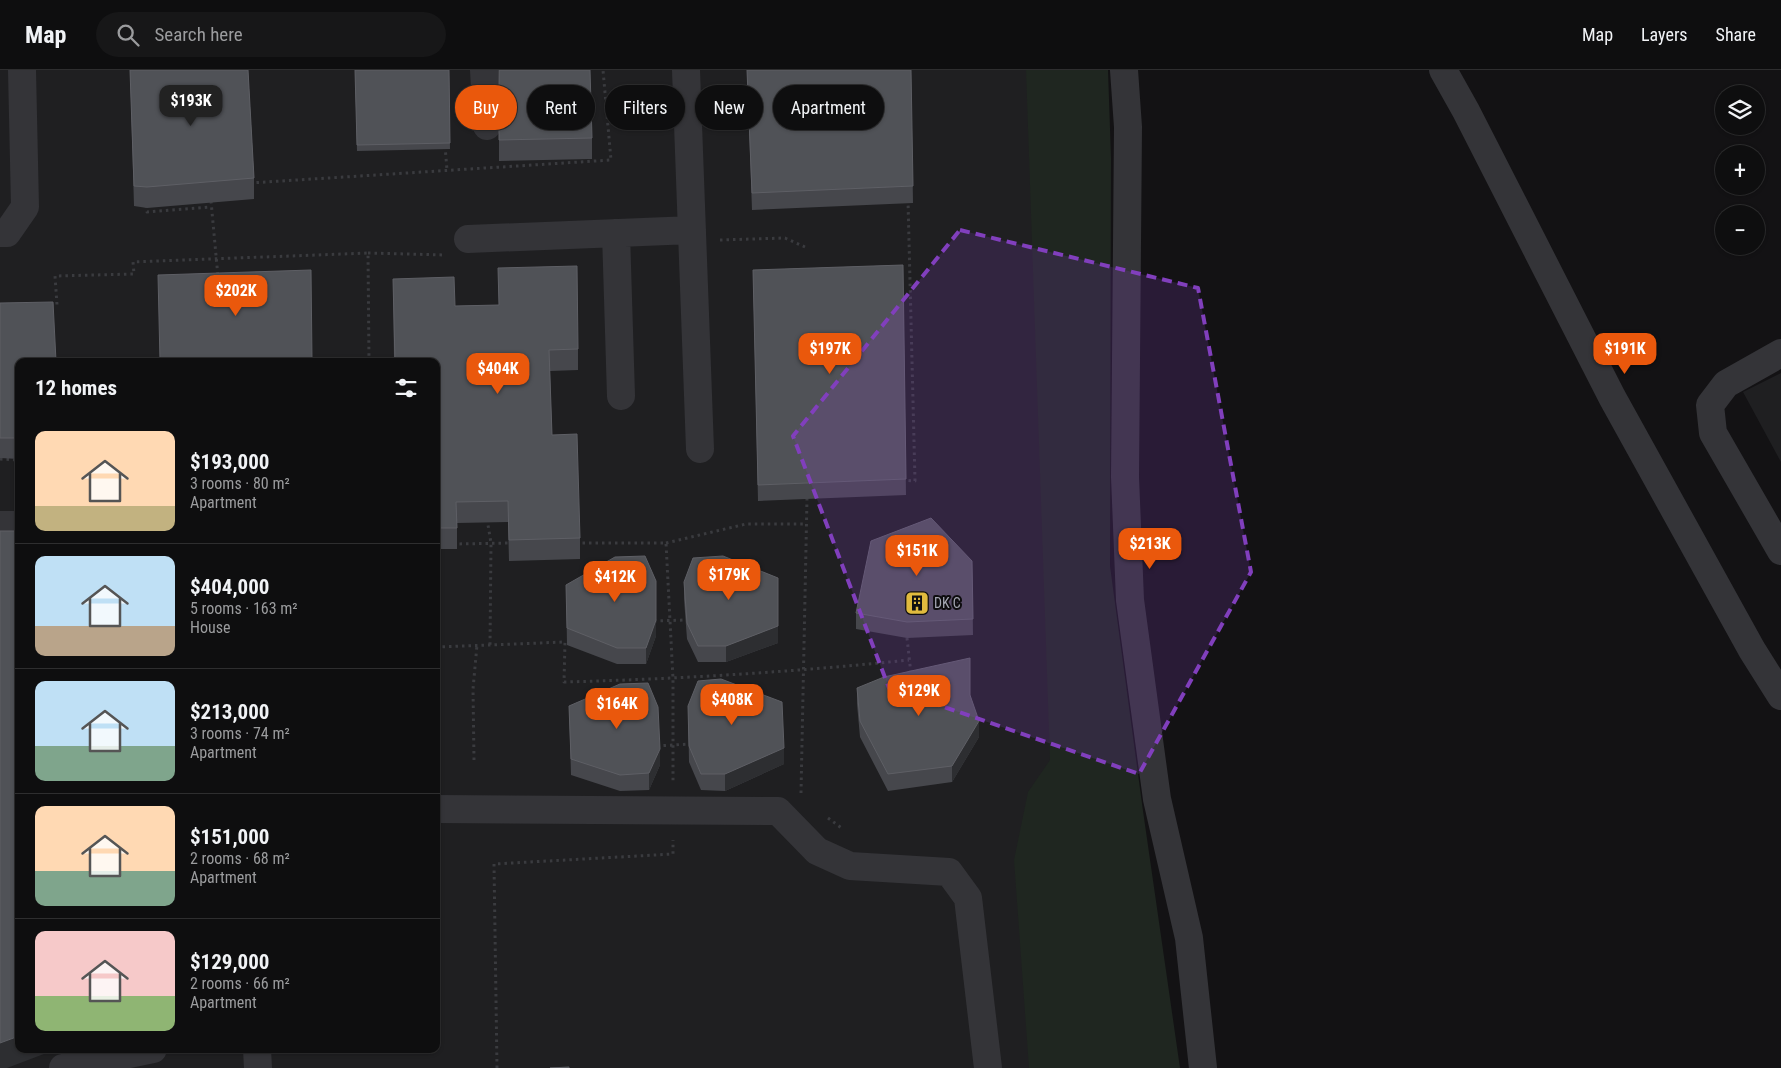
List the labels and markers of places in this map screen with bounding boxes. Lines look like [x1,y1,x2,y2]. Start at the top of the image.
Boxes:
pin: $193K [156,85,226,127]
pin: $202K [201,274,271,317]
pin: $197K [795,332,865,375]
pin: $191K [1590,332,1660,375]
pin: $404K [463,352,533,395]
pin: $213K [1115,528,1185,570]
pin: $151K [882,534,952,577]
pin: $179K [694,558,764,601]
pin: $412K [580,560,650,603]
building icon: DK C [904,590,930,616]
place label: DK C [934,595,961,611]
pin: $129K [884,674,954,717]
pin: $408K [697,684,767,726]
pin: $164K [582,688,652,730]

